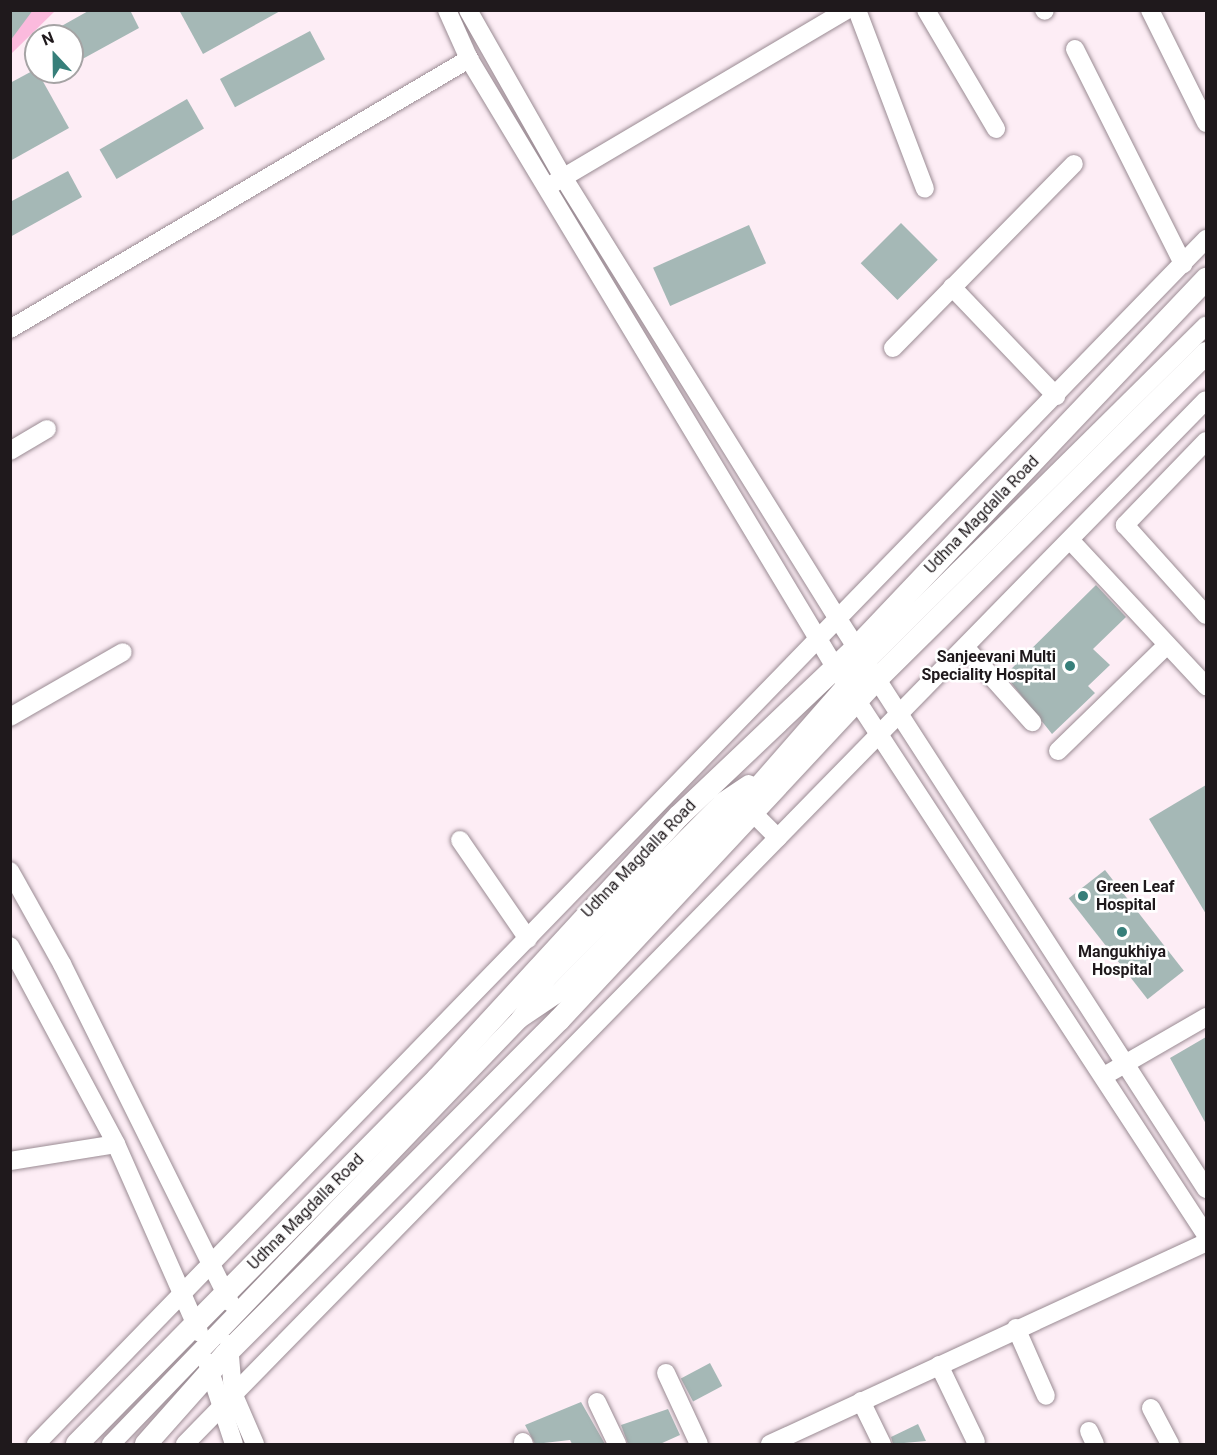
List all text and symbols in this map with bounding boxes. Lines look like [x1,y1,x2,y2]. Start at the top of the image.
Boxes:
north arrow [24,24,84,84]
text: N [39,28,57,50]
street label: Udhna Magdalla Road [921,452,1043,578]
place label: Sanjeevani Multi Speciality Hospital [921,647,1056,685]
marker: Sanjeevani Multi Speciality Hospital [1061,657,1079,675]
street label: Udhna Magdalla Road [578,796,700,922]
place label: Green Leaf Hospital [1096,877,1174,915]
marker: Green Leaf Hospital [1074,887,1092,905]
marker: Mangukhiya Hospital [1113,923,1131,941]
place label: Mangukhiya Hospital [1078,942,1166,980]
street label: Udhna Magdalla Road [244,1150,368,1274]

